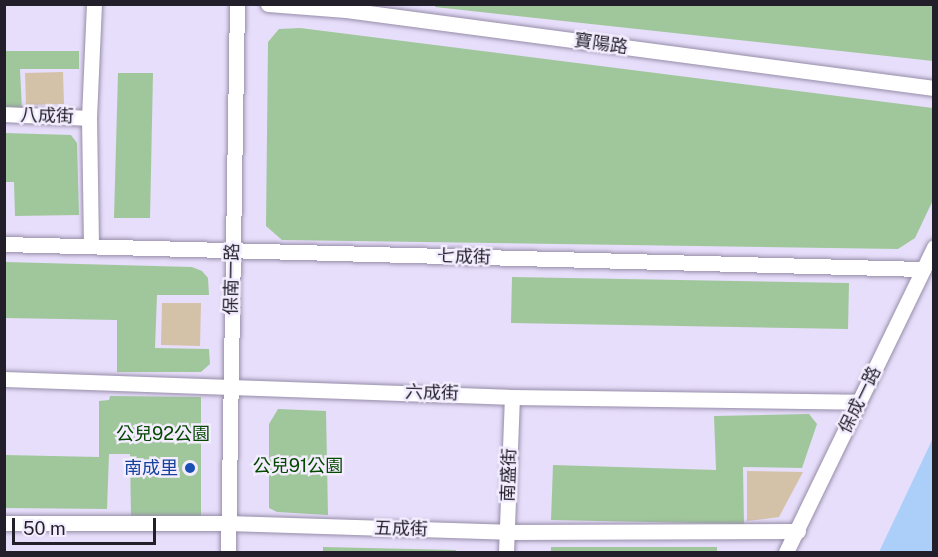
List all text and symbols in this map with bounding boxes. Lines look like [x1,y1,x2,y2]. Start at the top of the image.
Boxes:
street label: 寶陽路 [573,30,629,58]
street label: 八成街 [20,104,74,128]
street label: 保南一路 [221,243,243,315]
street label: 七成街 [437,245,491,269]
street label: 保成一路 [835,363,885,437]
street label: 六成街 [405,381,459,405]
park label: 公兒92公園 [116,423,210,445]
street label: 南盛街 [497,448,521,502]
park label: 公兒91公園 [253,455,343,477]
place label: 南成里 [124,457,178,479]
marker: 南成里 [183,461,197,475]
scale bar [15,506,159,544]
street label: 五成街 [374,517,428,541]
text: 50 m [23,518,66,539]

